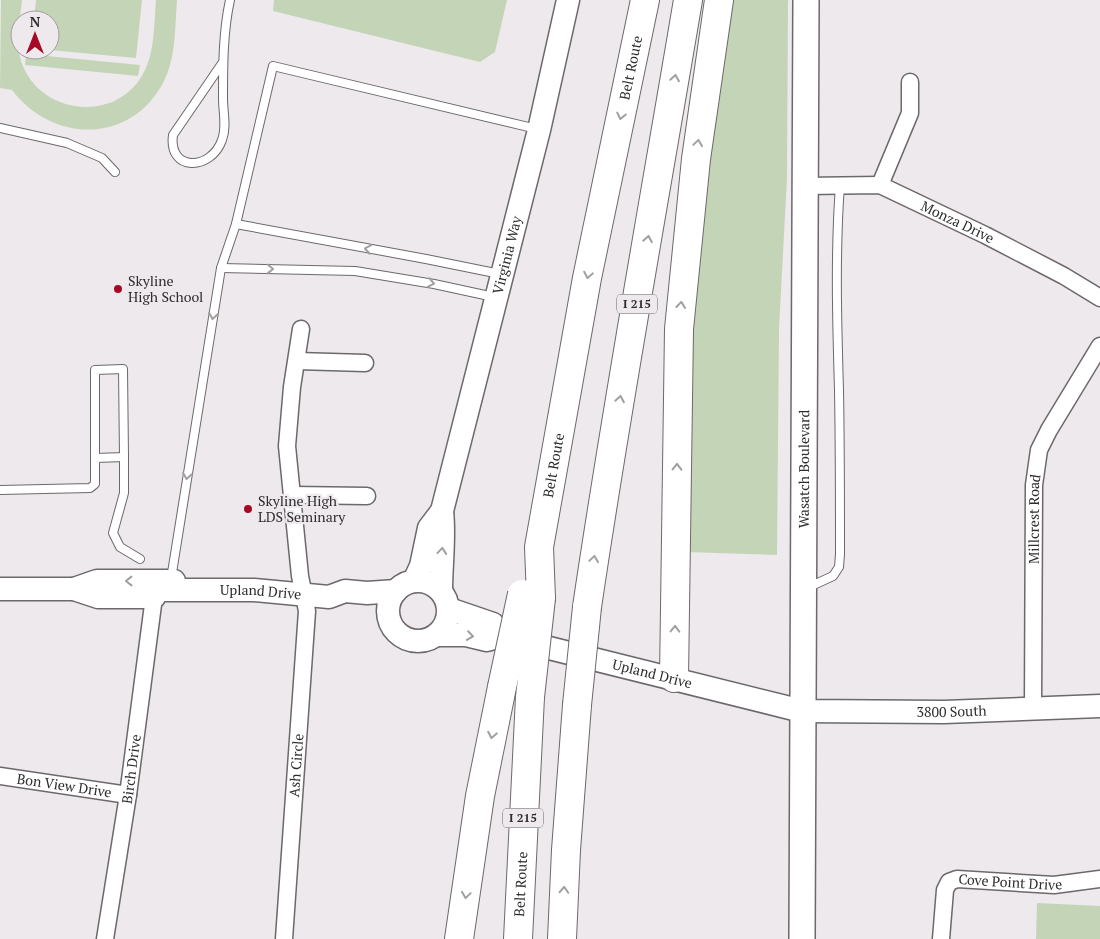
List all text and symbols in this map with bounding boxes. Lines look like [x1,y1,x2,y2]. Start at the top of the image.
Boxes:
north arrow [10,10,60,60]
text: N [30,12,41,31]
street label: Belt Route [614,34,646,102]
one-way arrow [669,74,679,83]
one-way arrow [616,112,627,121]
one-way arrow [693,139,703,147]
street label: Monza Drive [918,196,998,247]
street label: Virginia Way [488,213,526,296]
one-way arrow [643,234,653,243]
one-way arrow [364,244,372,254]
one-way arrow [266,264,274,274]
place label: Skyline High School [128,271,203,306]
one-way arrow [583,271,594,280]
one-way arrow [427,278,435,288]
marker: Skyline High School [112,283,124,295]
road number: I 215 [617,294,657,314]
one-way arrow [676,300,687,308]
one-way arrow [209,312,219,320]
one-way arrow [614,394,624,403]
street label: Wasatch Boulevard [794,409,813,528]
street label: Belt Route [538,431,568,499]
one-way arrow [672,463,682,470]
one-way arrow [183,472,193,481]
street label: Millcrest Road [1024,473,1044,564]
place label: Skyline High LDS Seminary [258,491,346,526]
marker: Skyline High LDS Seminary [242,503,254,515]
one-way arrow [436,546,447,554]
one-way arrow [589,555,599,563]
one-way arrow [125,576,132,586]
street label: Upland Drive [220,580,302,603]
one-way arrow [670,625,680,633]
one-way arrow [466,630,474,641]
street label: Upland Drive [610,654,694,692]
street label: 3800 South [917,700,987,721]
one-way arrow [488,731,498,739]
street label: Birch Drive [117,733,145,805]
street label: Ash Circle [284,733,307,798]
street label: Bon View Drive [16,769,113,801]
road number: I 215 [503,808,543,828]
street label: Belt Route [509,851,531,917]
street label: Cove Point Drive [958,869,1063,894]
one-way arrow [559,886,569,894]
one-way arrow [461,891,471,900]

